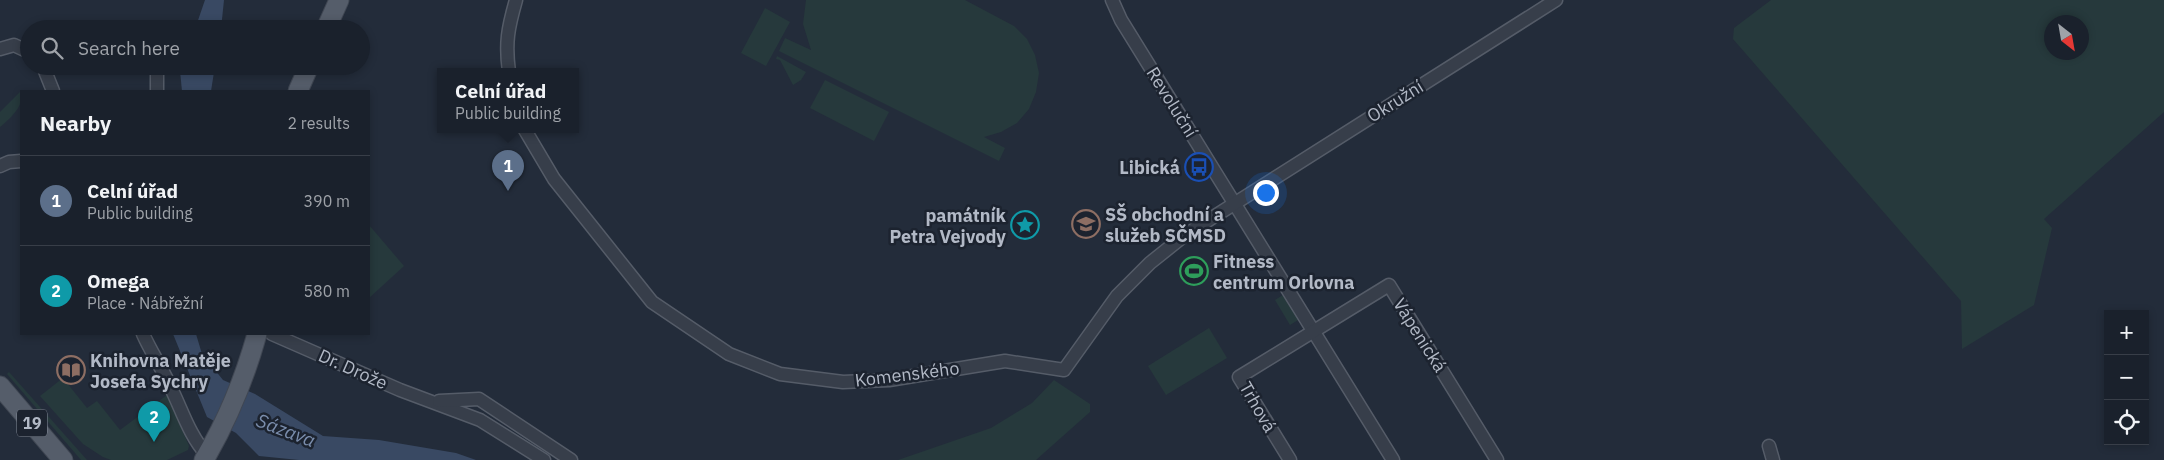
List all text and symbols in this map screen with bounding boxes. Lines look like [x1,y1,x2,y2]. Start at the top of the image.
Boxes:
north arrow [2044,15,2089,60]
search box [20,20,370,75]
icon: search [38,34,66,62]
text: Search here [78,36,180,60]
street label: Revoluční [1141,63,1203,142]
popup [437,68,579,133]
street label: Okružní [1363,75,1428,127]
text: Celní úřad [455,79,546,103]
text: Public building [455,103,561,123]
text: Nearby [40,109,111,137]
text: 2 results [287,113,350,133]
pin: 1 [492,150,524,191]
bus stop icon: Libická [1184,152,1214,182]
place label: Libická [1119,156,1180,179]
text: Celní úřad [87,179,178,203]
your location [1253,180,1279,206]
text: 1 [51,191,61,211]
text: 390 m [303,191,350,211]
place label: SŠ obchodní a služeb SČMSD [1105,202,1226,247]
text: Public building [87,203,193,223]
place label: památník Petra Vejvody [889,204,1007,248]
school or university icon: SŠ obchodní a služeb SČMSD [1071,209,1101,239]
place icon: památník Petra Vejvody [1010,210,1040,240]
place label: Fitness centrum Orlovna [1213,250,1355,294]
sports icon: Fitness centrum Orlovna [1179,256,1209,286]
text: Omega [87,269,150,293]
text: 2 [51,281,61,301]
text: 580 m [303,281,350,301]
text: Place · Nábřežní [87,293,203,313]
street label: Vápenická [1388,294,1452,377]
map controls [2104,310,2149,445]
button: + [2104,310,2149,355]
street label: Dr. Drože [315,344,391,394]
place label: Knihovna Matěje Josefa Sychry [90,349,231,393]
library icon: Knihovna Matěje Josefa Sychry [56,355,86,385]
button: − [2104,355,2149,400]
street label: Komenského [853,356,961,392]
street label: Trhová [1234,378,1282,437]
button: locate [2104,400,2149,445]
pin: 2 [138,401,170,442]
water label: Sázava [253,408,319,452]
road number: 19 [17,409,47,436]

